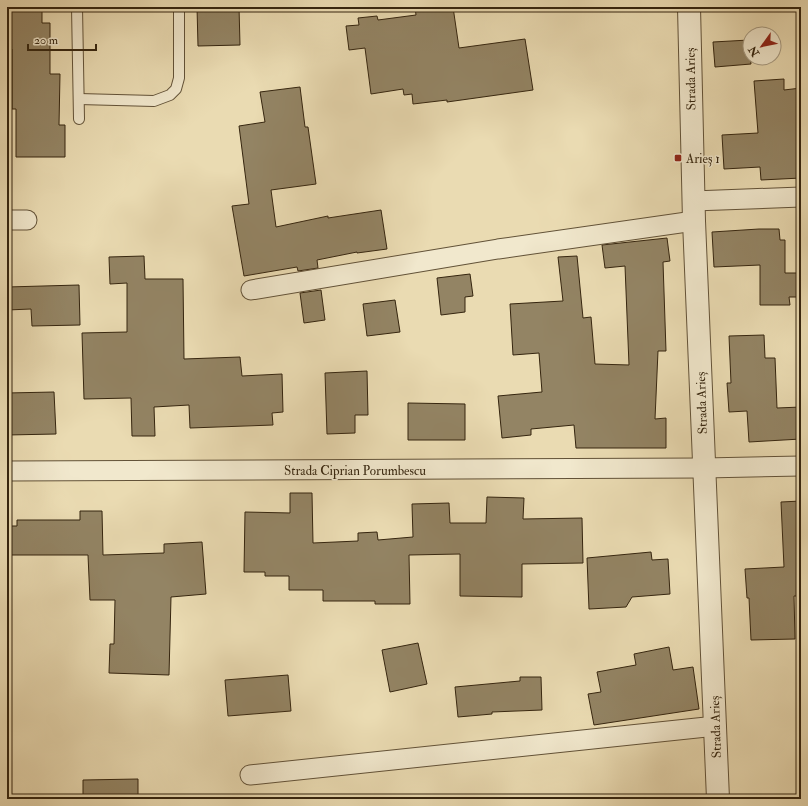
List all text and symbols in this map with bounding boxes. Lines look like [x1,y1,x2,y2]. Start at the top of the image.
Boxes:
scale bar [28,26,96,52]
north arrow [742,26,782,66]
text: 20 m [34,33,59,48]
text: N [745,43,763,60]
street label: Strada Arieș [682,47,700,110]
place label: Arieș 1 [685,151,720,167]
marker: Arieș 1 [673,153,683,163]
street label: Strada Arieș [693,371,711,434]
street label: Strada Ciprian Porumbescu [284,463,426,480]
street label: Strada Arieș [707,695,725,758]

